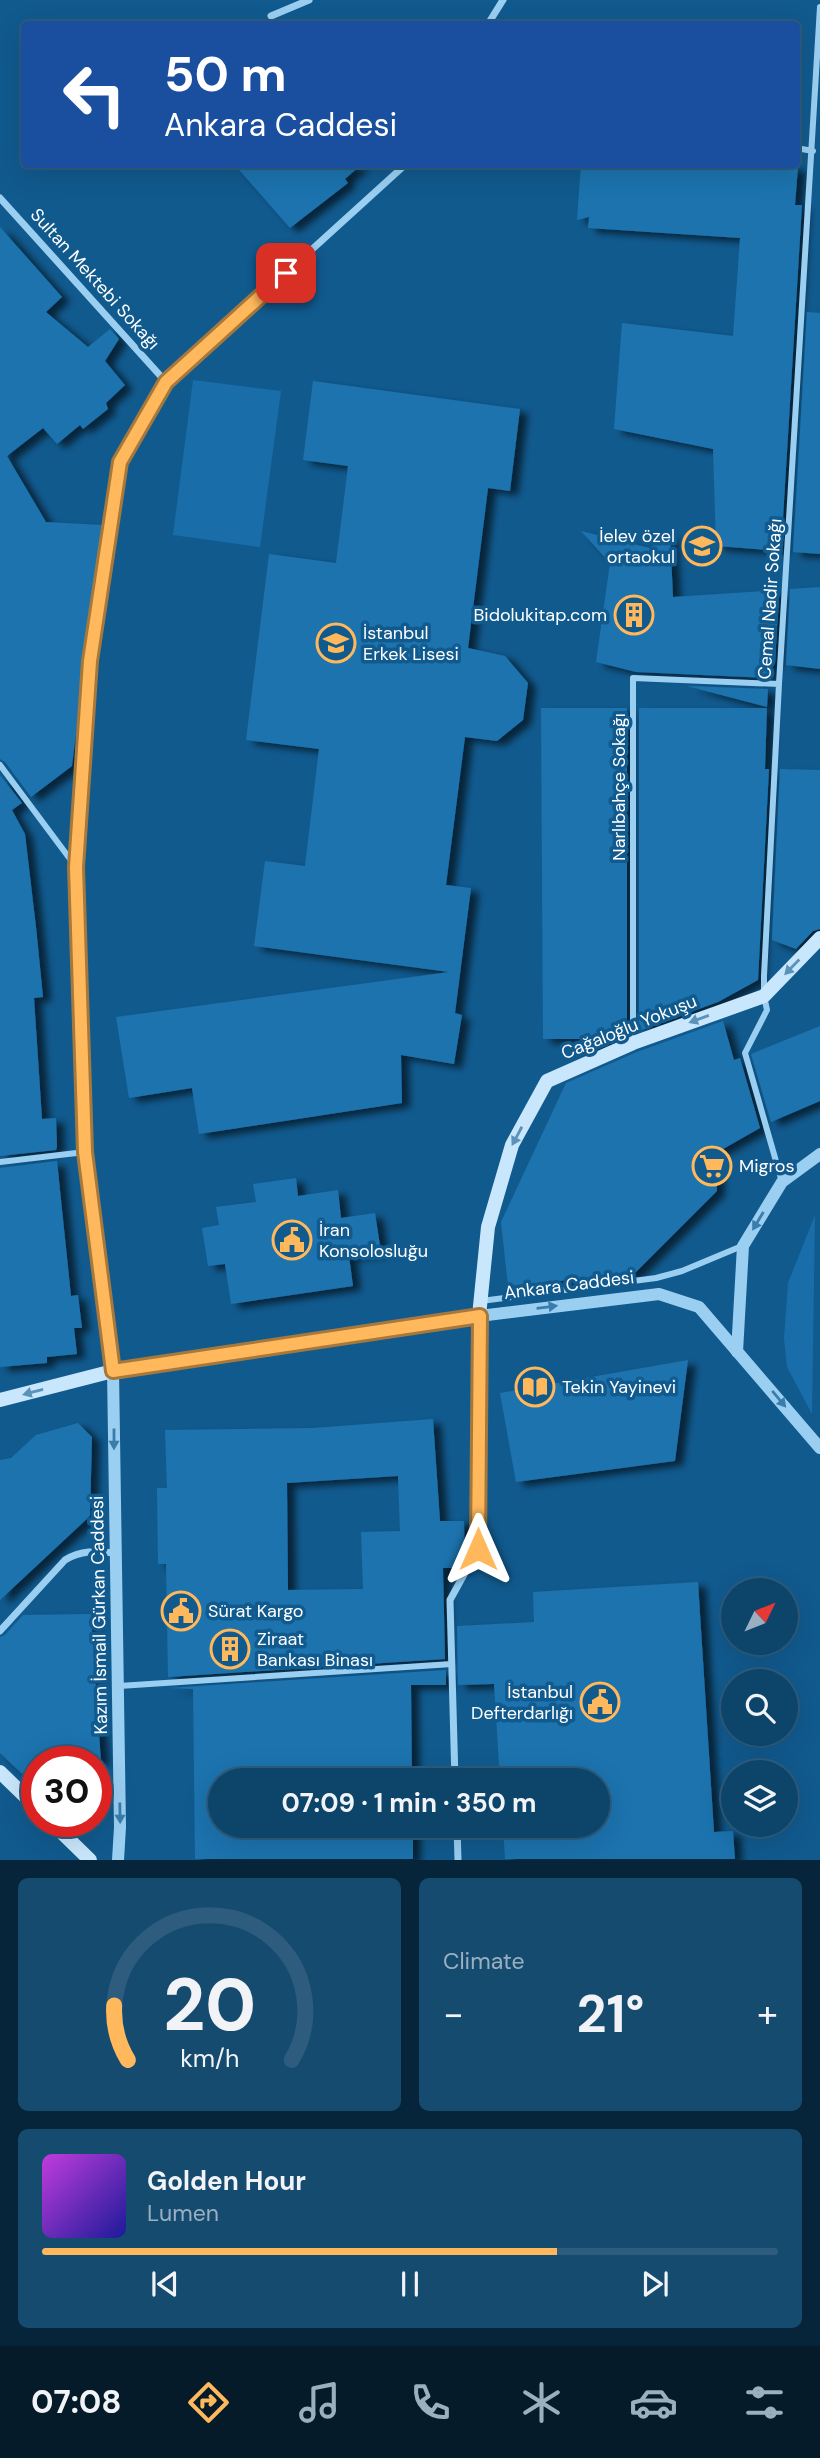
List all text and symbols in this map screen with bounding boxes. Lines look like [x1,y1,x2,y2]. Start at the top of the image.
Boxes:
text: 50 m [164,42,287,106]
icon: left [49,49,140,140]
text: Ankara Caddesi [164,104,397,146]
street label: Sultan Mektebi Sokağı [25,203,165,355]
pin [256,243,316,303]
icon: arrive [267,254,305,292]
street label: Cemal Nadir Sokağı [752,518,788,680]
place label: İelev özel ortaokul [599,524,675,569]
school or university icon: İelev özel ortaokul [681,525,723,567]
building icon: Bidolukitap.com [613,594,655,636]
place label: Bidolukitap.com [473,603,607,627]
place label: İstanbul Erkek Lisesi [363,621,459,666]
school or university icon: İstanbul Erkek Lisesi [315,622,357,664]
street label: Narlıbahçe Sokağı [607,713,631,861]
one-way arrow [783,958,800,975]
street label: Cağaloğlu Yokuşu [558,989,700,1065]
one-way arrow [689,1014,710,1025]
one-way arrow [511,1126,522,1146]
supermarket icon: Migros [691,1145,733,1187]
place label: Migros [739,1154,795,1178]
one-way arrow [752,1212,765,1231]
place label: İran Konsolosluğu [319,1218,428,1263]
public building icon: İran Konsolosluğu [271,1219,313,1261]
street label: Ankara Caddesi [502,1265,636,1305]
one-way arrow [536,1301,558,1312]
library icon: Tekin Yayinevi [514,1366,556,1408]
place label: Tekin Yayinevi [562,1375,676,1399]
one-way arrow [22,1387,44,1398]
one-way arrow [771,1391,786,1408]
one-way arrow [108,1428,120,1450]
street label: Kazım İsmail Gürkan Caddesi [85,1496,113,1734]
position arrow [441,1512,515,1586]
north arrow [721,1578,798,1656]
map controls [721,1578,798,1837]
public building icon: Sürat Kargo [160,1590,202,1632]
place label: Sürat Kargo [208,1599,304,1623]
place label: Ziraat Bankası Binası [257,1627,373,1672]
building icon: Ziraat Bankası Binası [209,1628,251,1670]
button: search [721,1669,798,1746]
place label: İstanbul Defterdarlığı [471,1680,573,1725]
public building icon: İstanbul Defterdarlığı [579,1681,621,1723]
speed limit sign: 30 [21,1746,112,1837]
button: layers [721,1760,798,1837]
text: 07:09 · 1 min · 350 m [281,1786,537,1820]
one-way arrow [114,1802,125,1824]
text: Climate [443,1946,525,1976]
text: 20 [163,1959,256,2054]
text: 21° [577,1980,644,2048]
text: − [443,1989,464,2039]
text: + [757,1989,778,2039]
text: km/h [180,2042,239,2075]
text: Golden Hour [147,2164,306,2198]
text: Lumen [147,2198,219,2228]
icon: previous [146,2265,184,2303]
icon: pause [391,2265,429,2303]
icon: next [636,2265,674,2303]
icon: directions [184,2378,233,2427]
icon: music [295,2378,344,2427]
icon: phone [406,2378,455,2427]
icon: climate [517,2378,566,2427]
icon: car [629,2378,678,2427]
icon: filters [740,2378,789,2427]
text: 07:08 [31,2381,122,2423]

